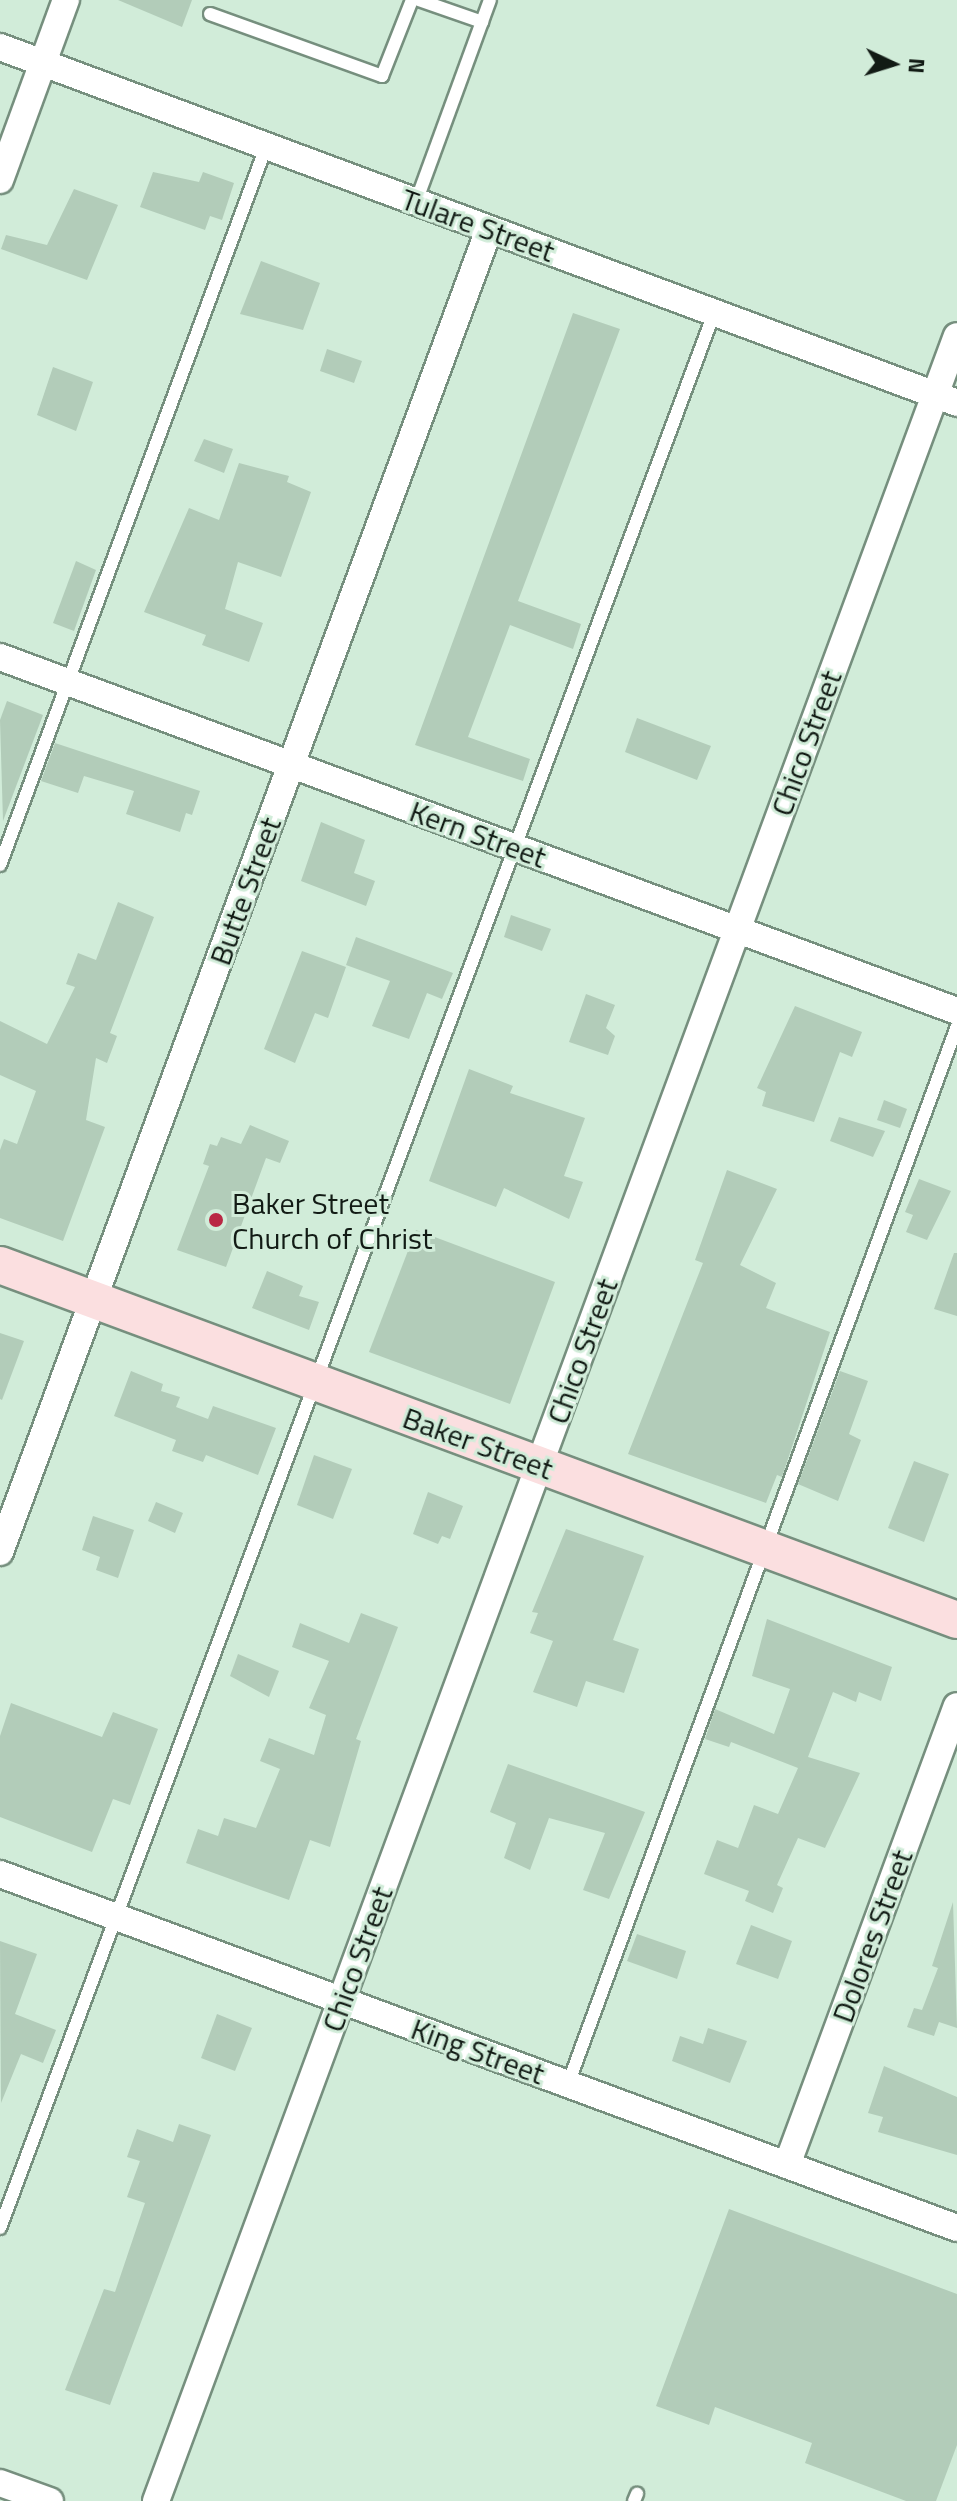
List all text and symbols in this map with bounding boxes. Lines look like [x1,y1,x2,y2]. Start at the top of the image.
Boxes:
north arrow [853,24,933,104]
text: N [899,57,934,74]
street label: Tulare Street [397,181,559,269]
street label: Chico Street [763,666,849,820]
street label: Kern Street [405,793,551,875]
street label: Butte Street [202,812,288,970]
place label: Baker Street Church of Christ [232,1185,432,1256]
marker: Baker Street Church of Christ [207,1211,225,1229]
street label: Chico Street [539,1274,625,1428]
street label: Baker Street [398,1399,558,1487]
street label: Dolores Street [824,1845,920,2027]
street label: Chico Street [314,1882,400,2036]
street label: King Street [406,2010,550,2092]

